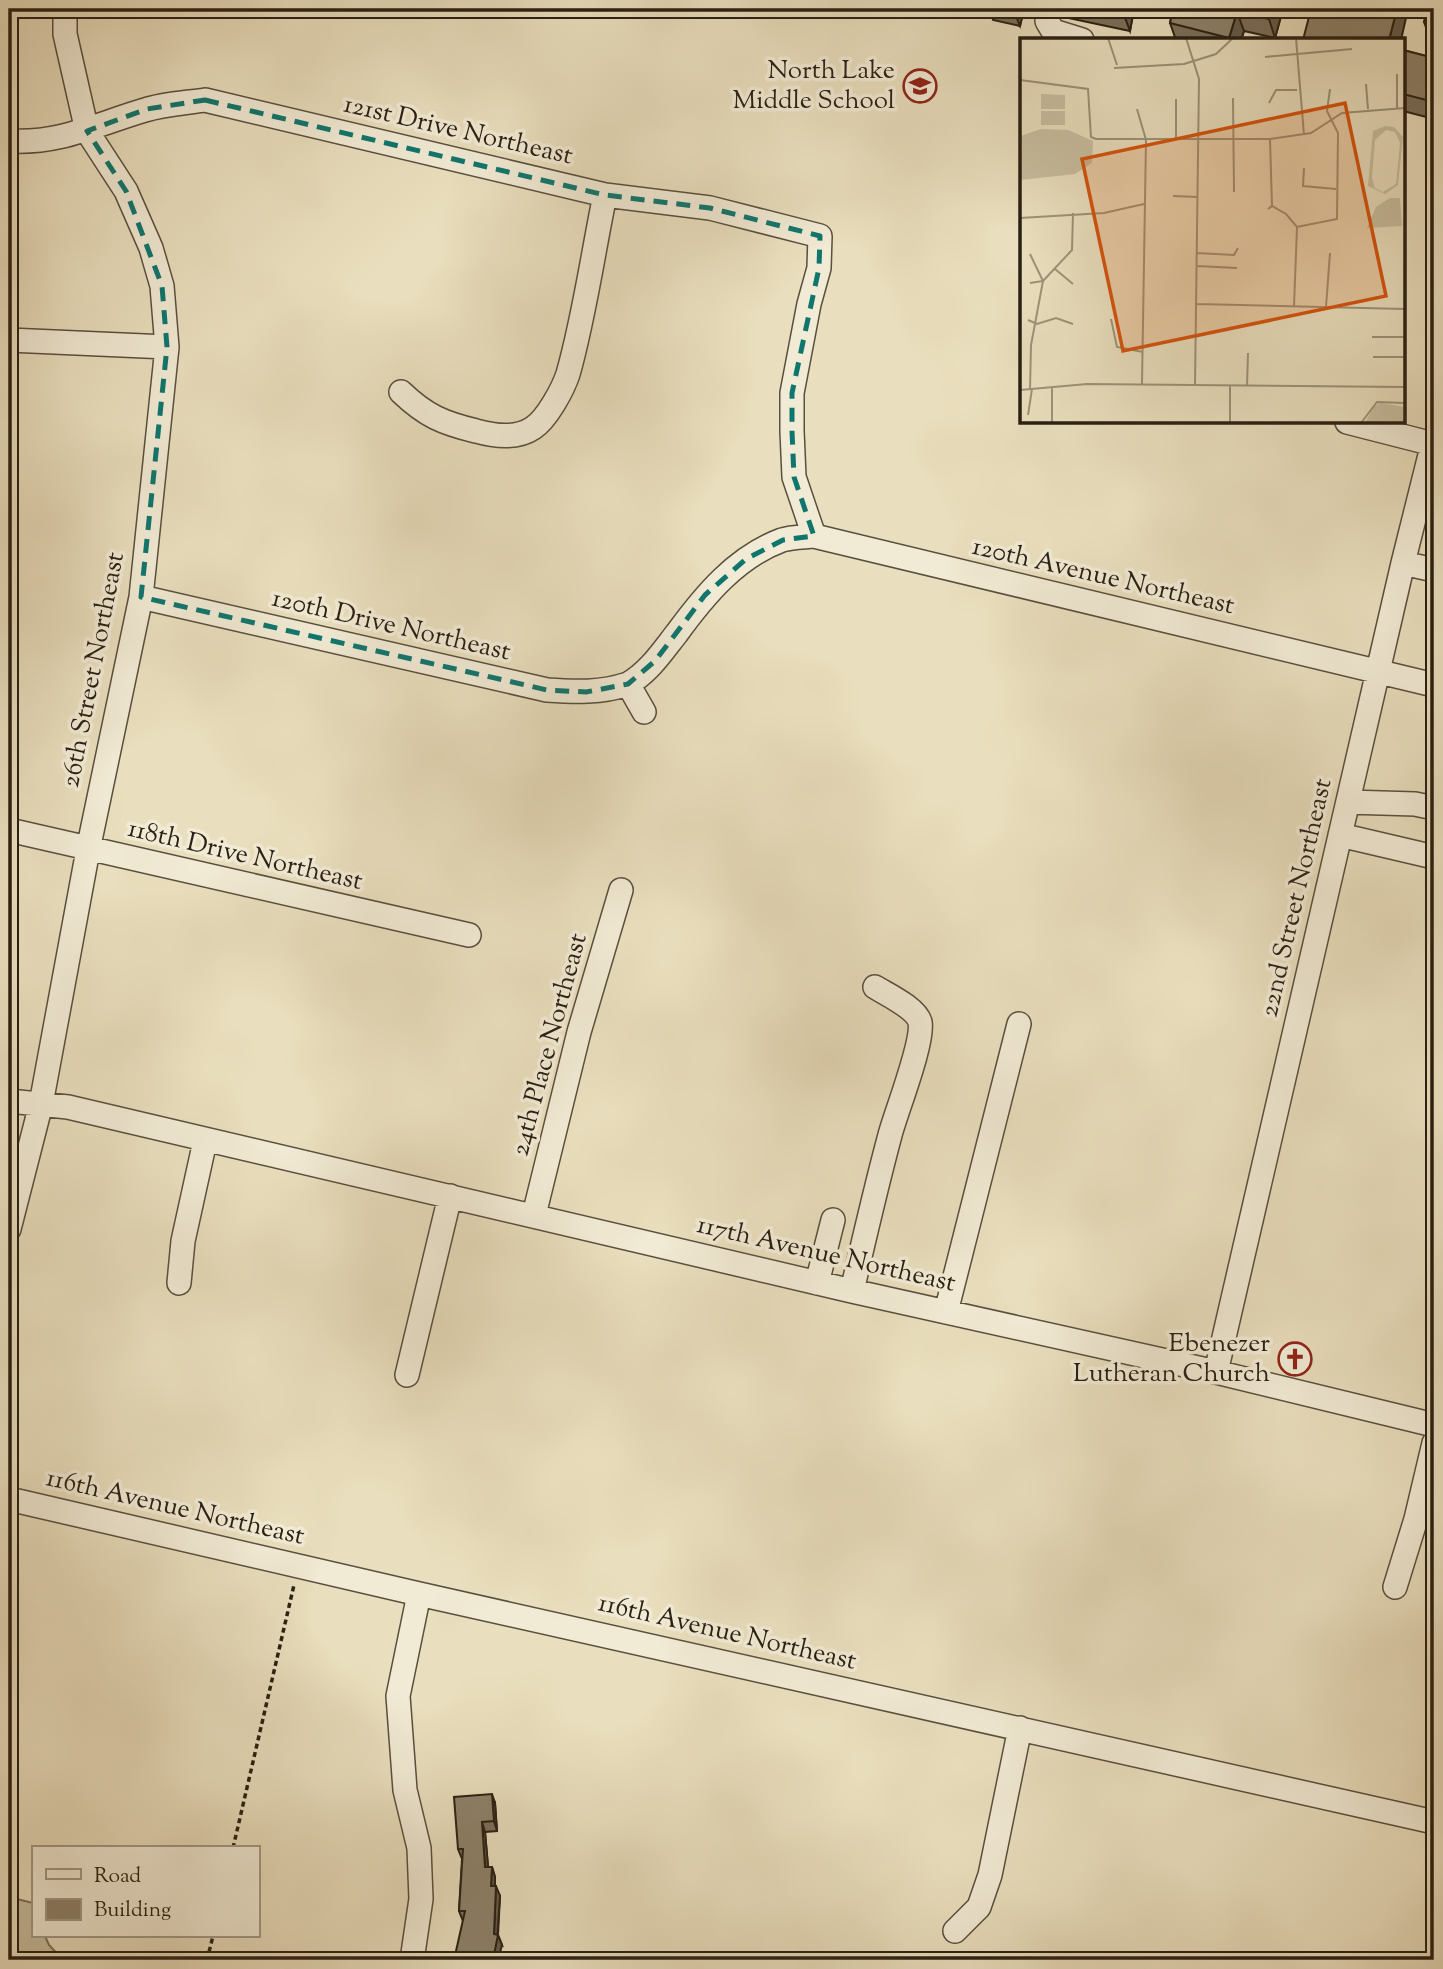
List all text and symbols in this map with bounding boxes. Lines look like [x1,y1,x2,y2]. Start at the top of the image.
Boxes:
inset map [1020,38,1404,424]
place label: North Lake Middle School [732,53,895,120]
school or university icon: North Lake Middle School [901,67,939,105]
street label: 121st Drive Northeast [340,87,576,175]
street label: 120th Avenue Northeast [968,529,1238,625]
street label: 26th Street Northeast [53,549,135,791]
street label: 120th Drive Northeast [268,581,514,671]
street label: 22nd Street Northeast [1252,775,1342,1021]
street label: 118th Drive Northeast [124,811,366,901]
street label: 24th Place Northeast [502,929,598,1160]
street label: 117th Avenue Northeast [693,1207,959,1303]
place label: Ebenezer Lutheran Church [1073,1326,1270,1393]
church icon: Ebenezer Lutheran Church [1276,1340,1314,1378]
street label: 116th Avenue Northeast [42,1460,308,1556]
street label: 116th Avenue Northeast [594,1585,860,1681]
legend [32,1846,259,1938]
text: Road [94,1862,141,1892]
text: Building [94,1896,171,1926]

